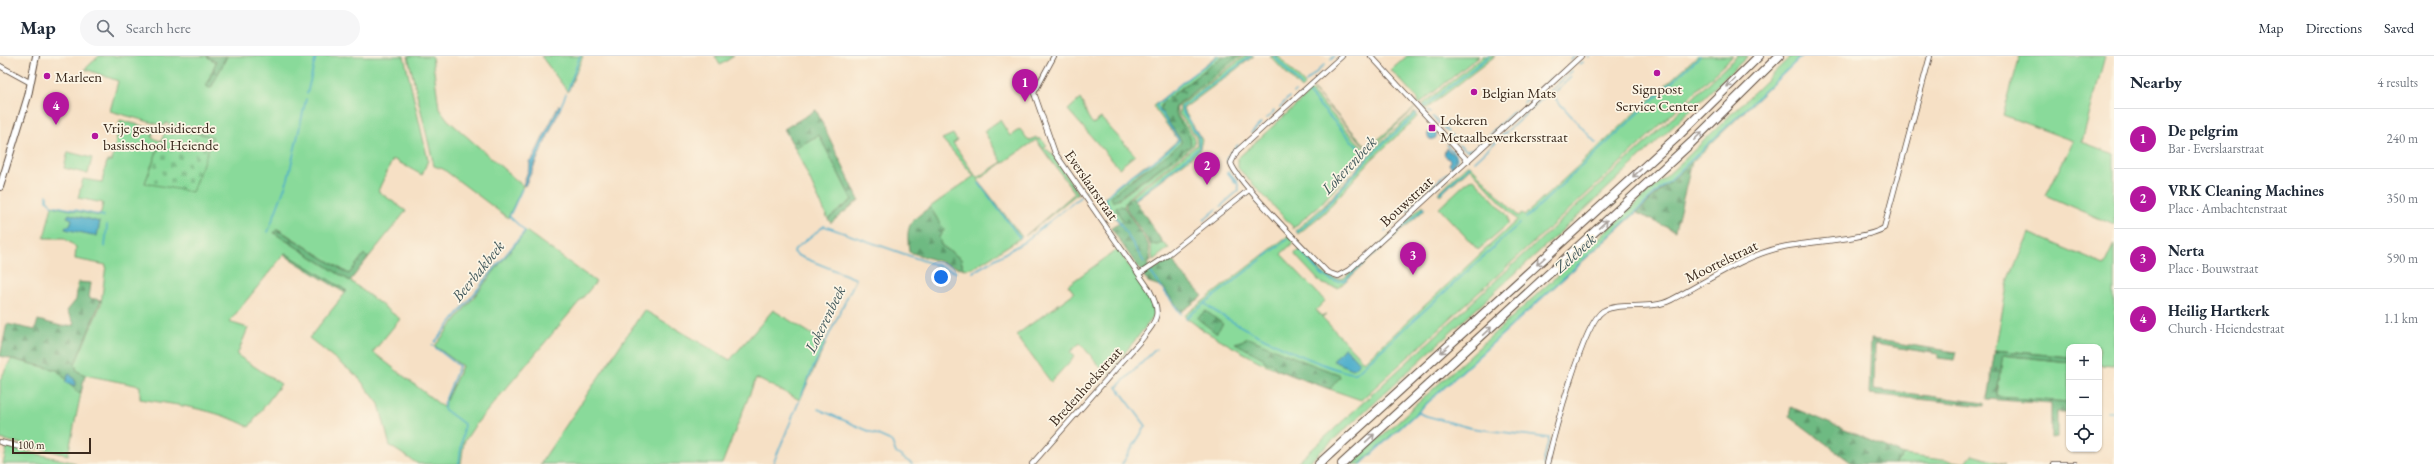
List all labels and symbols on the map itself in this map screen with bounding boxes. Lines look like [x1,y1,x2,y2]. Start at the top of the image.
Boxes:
place label: Marleen [55,67,102,86]
marker: Signpost Service Center [1652,68,1662,78]
pin: 1 [1012,69,1038,102]
marker: Marleen [42,71,52,81]
one-way arrow [1726,78,1736,88]
place label: Signpost Service Center [1616,79,1698,115]
place label: Belgian Mats [1482,83,1556,102]
marker: Belgian Mats [1469,87,1479,97]
pin: 4 [43,92,69,125]
place label: Lokeren Metaalbewerkersstraat [1440,110,1568,146]
place label: Vrije gesubsidieerde basisschool Heiende [103,118,219,154]
marker: Lokeren Metaalbewerkersstraat [1427,123,1437,133]
marker: Vrije gesubsidieerde basisschool Heiende [90,131,100,141]
water label: Lokerenbeek [1316,131,1382,199]
one-way arrow [1693,131,1703,140]
street label: Everslaarstraat [1061,146,1123,224]
pin: 2 [1194,152,1220,185]
one-way arrow [1632,168,1642,178]
street label: Bouwstraat [1376,171,1437,230]
one-way arrow [1598,219,1608,229]
water label: Zelebeek [1549,228,1601,278]
water label: Beerbakbeek [446,235,510,307]
street label: Moortelstraat [1682,235,1761,287]
pin: 3 [1400,242,1426,275]
one-way arrow [1536,256,1546,266]
your location [931,267,951,287]
water label: Lokerenbeek [799,281,851,357]
one-way arrow [1482,326,1492,336]
street label: Bredenhoekstraat [1044,342,1126,430]
one-way arrow [1440,344,1450,353]
one-way arrow [1365,433,1375,442]
scale bar [12,436,91,455]

